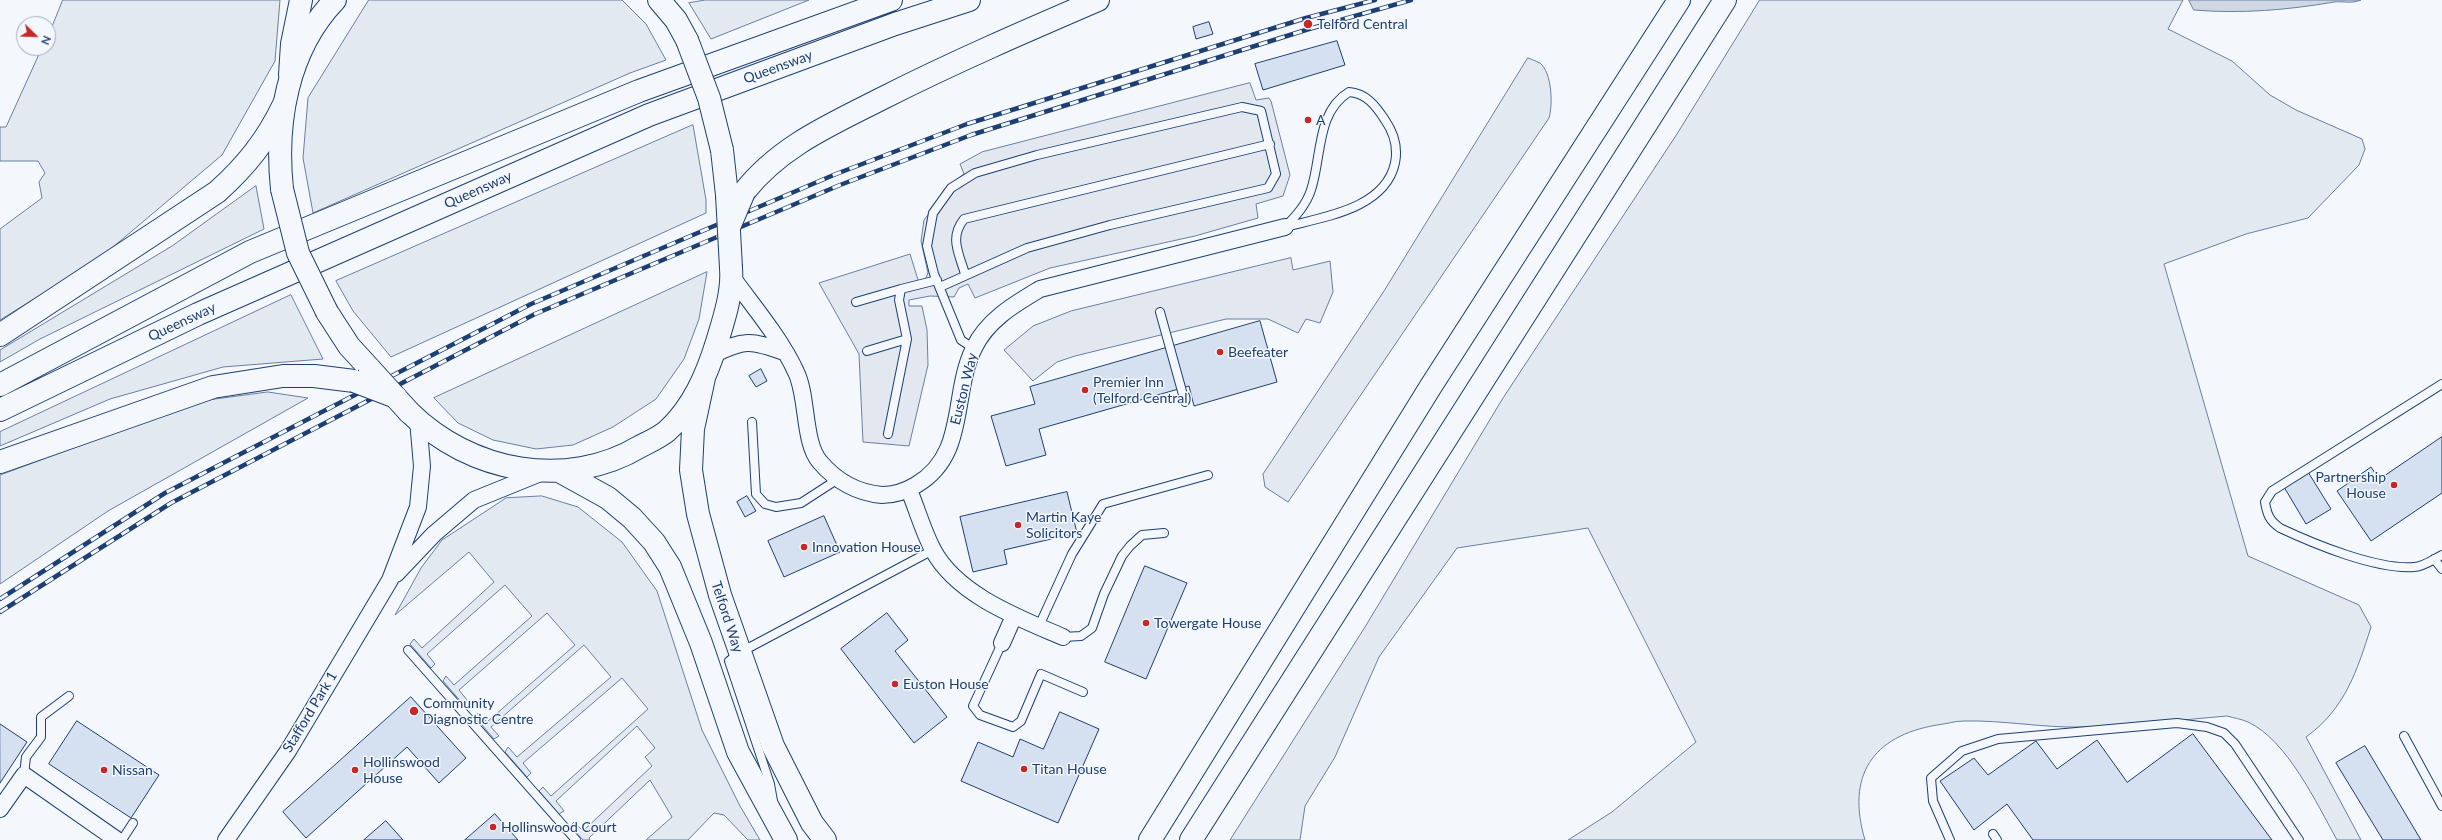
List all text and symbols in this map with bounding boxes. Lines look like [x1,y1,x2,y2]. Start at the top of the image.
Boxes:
north arrow [16,16,56,56]
place label: Telford Central [1317,16,1408,32]
marker: Telford Central [1302,18,1314,30]
text: N [39,34,54,47]
street label: Queensway [741,47,815,87]
place label: A [1316,112,1325,128]
marker: A [1303,115,1313,125]
street label: Queensway [441,168,515,212]
street label: Queensway [146,299,218,345]
place label: Beefeater [1228,344,1288,360]
marker: Beefeater [1215,347,1225,357]
street label: Euston Way [947,351,981,427]
place label: Premier Inn (Telford Central) [1093,374,1191,406]
marker: Premier Inn (Telford Central) [1080,385,1090,395]
place label: Partnership House [2315,469,2386,502]
marker: Partnership House [2389,480,2399,490]
place label: Martin Kaye Solicitors [1026,509,1101,542]
marker: Martin Kaye Solicitors [1013,520,1023,530]
place label: Innovation House [812,539,921,555]
marker: Innovation House [799,542,809,552]
street label: Telford Way [708,579,746,655]
place label: Towergate House [1154,615,1261,631]
marker: Towergate House [1141,618,1151,628]
street label: Stafford Park 1 [279,668,341,756]
place label: Euston House [903,676,989,692]
marker: Euston House [890,679,900,689]
place label: Community Diagnostic Centre [423,695,533,728]
marker: Community Diagnostic Centre [408,705,420,717]
place label: Hollinswood House [363,754,440,786]
place label: Titan House [1032,761,1107,777]
place label: Nissan [112,762,153,778]
marker: Titan House [1019,764,1029,774]
marker: Nissan [99,765,109,775]
marker: Hollinswood House [350,765,360,775]
place label: Hollinswood Court [501,819,617,835]
marker: Hollinswood Court [488,822,498,832]

